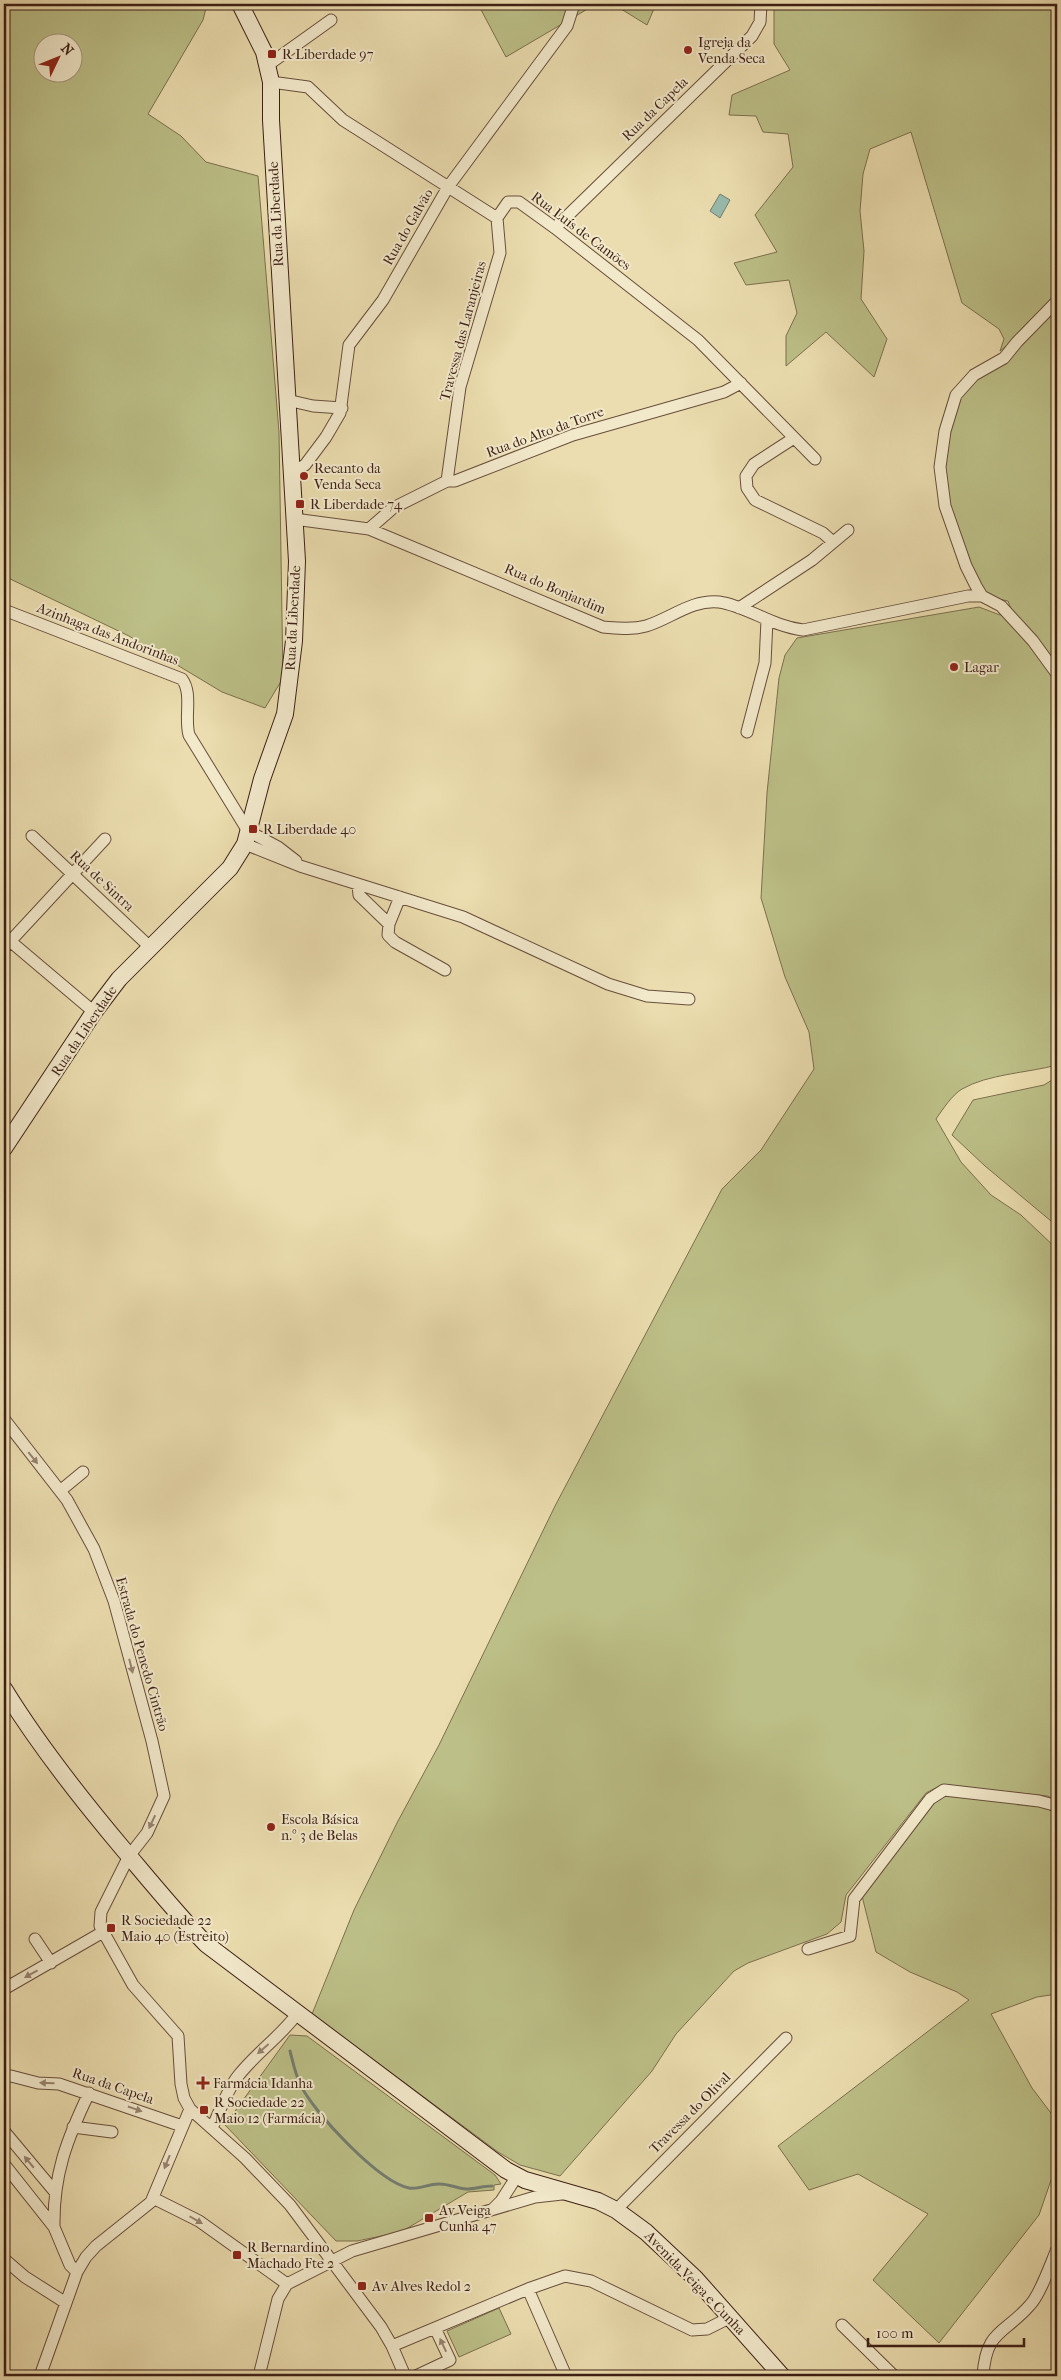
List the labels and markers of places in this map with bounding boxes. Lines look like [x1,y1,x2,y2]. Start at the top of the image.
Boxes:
place label: Igreja da Venda Seca [697,34,766,67]
marker: Igreja da Venda Seca [682,44,694,56]
place label: R Liberdade 97 [282,46,374,63]
marker: R Liberdade 97 [266,48,278,60]
place label: Recanto da Venda Seca [313,460,382,493]
marker: Recanto da Venda Seca [298,470,310,482]
place label: R Liberdade 74 [310,496,403,513]
marker: R Liberdade 74 [294,498,306,510]
place label: Lagar [964,659,999,676]
marker: Lagar [948,661,960,673]
place label: R Liberdade 40 [263,821,356,838]
marker: R Liberdade 40 [247,823,259,835]
place label: Escola Básica n.º 3 de Belas [281,1811,359,1844]
marker: Escola Básica n.º 3 de Belas [265,1821,277,1833]
place label: R Sociedade 22 Maio 40 (Estreito) [121,1912,229,1945]
marker: R Sociedade 22 Maio 40 (Estreito) [105,1922,117,1934]
place label: Farmácia Idanha [213,2075,313,2092]
marker: Farmácia Idanha [197,2077,209,2089]
place label: R Sociedade 22 Maio 12 (Farmácia) [214,2094,325,2127]
marker: R Sociedade 22 Maio 12 (Farmácia) [198,2104,210,2116]
place label: Av Veiga Cunha 47 [438,2202,497,2235]
marker: Av Veiga Cunha 47 [423,2212,435,2224]
place label: R Bernardino Machado Fte 2 [247,2239,334,2272]
marker: R Bernardino Machado Fte 2 [231,2249,243,2261]
place label: Av Alves Redol 2 [371,2278,471,2295]
marker: Av Alves Redol 2 [356,2280,368,2292]

